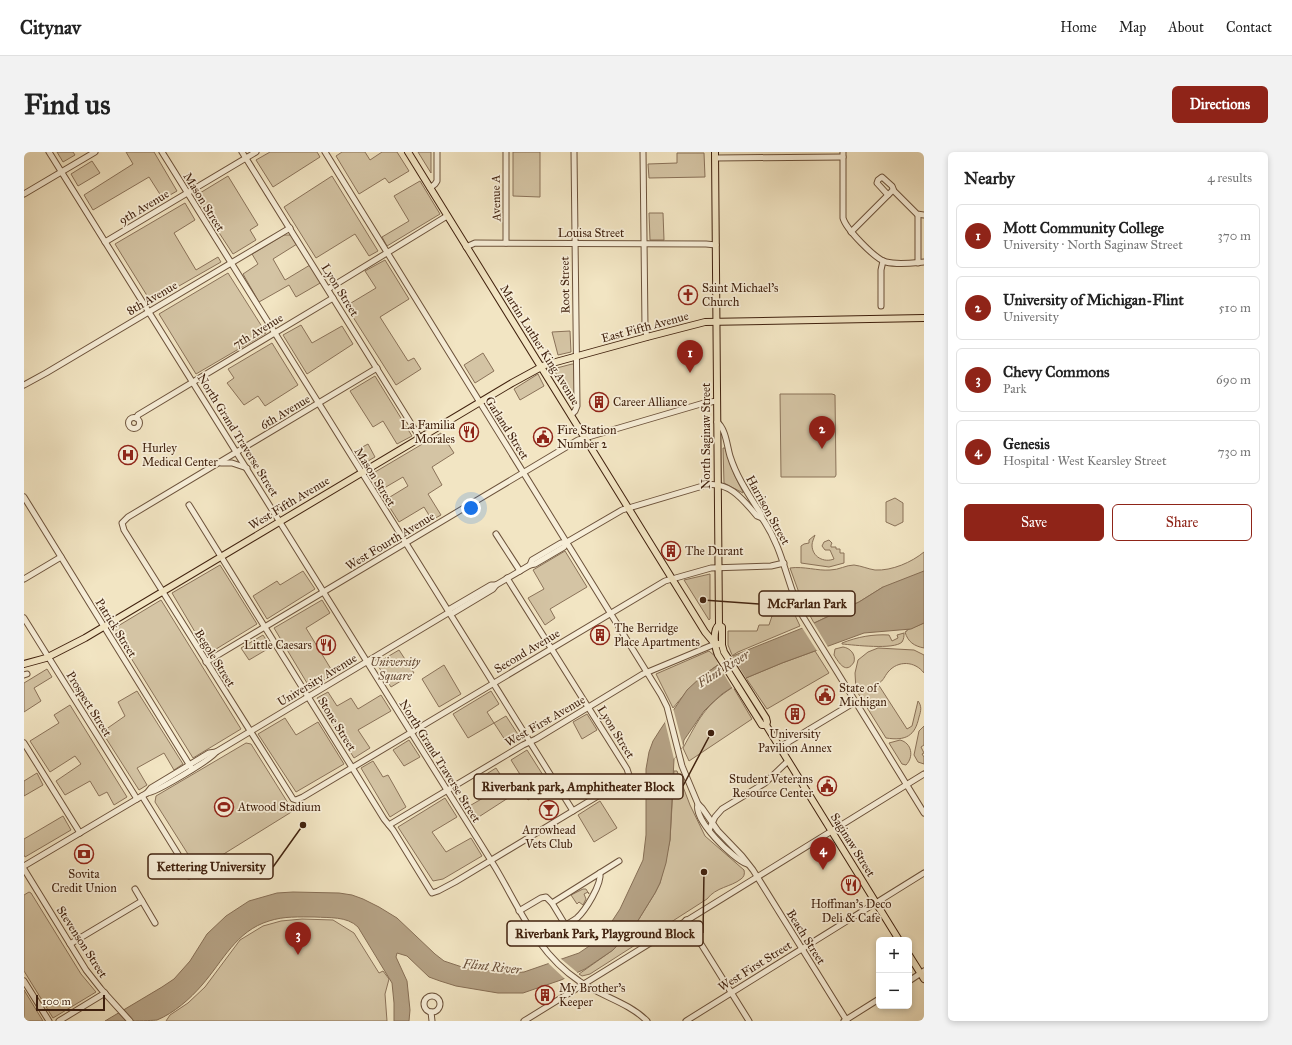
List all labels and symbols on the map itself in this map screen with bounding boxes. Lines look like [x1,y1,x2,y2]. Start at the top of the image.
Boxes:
street label: Mason Street [180,170,228,235]
street label: Avenue A [489,175,503,222]
street label: 9th Avenue [116,187,172,227]
street label: Louisa Street [558,226,625,240]
street label: Root Street [557,255,572,314]
street label: Lyon Street [318,261,362,319]
street label: 8th Avenue [124,278,180,318]
place label: Saint Michael's Church [702,281,778,309]
street label: Martin Luther King Avenue [496,282,583,408]
church icon: Saint Michael's Church [677,284,699,306]
street label: East Fifth Avenue [600,309,690,345]
street label: 7th Avenue [230,311,286,351]
pin: 1 [677,340,703,373]
street label: North Grand Traverse Street [194,371,282,499]
street label: North Saginaw Street [699,382,714,489]
building icon: Career Alliance [588,391,610,413]
street label: 6th Avenue [258,392,312,432]
street label: Garland Street [482,394,532,463]
place label: Career Alliance [613,395,687,409]
pin: 2 [809,416,835,449]
place label: La Familia Morales [401,418,456,446]
restaurant icon: La Familia Morales [458,421,480,443]
place label: Fire Station Number 2 [557,423,617,451]
public building icon: Fire Station Number 2 [532,426,554,448]
place label: Hurley Medical Center [142,441,218,469]
hospital icon: Hurley Medical Center [117,444,139,466]
street label: Mason Street [351,445,399,510]
street label: West Fifth Avenue [246,473,332,533]
street label: Harrison Street [743,473,793,548]
your location [461,498,481,518]
street label: West Fourth Avenue [343,509,437,573]
building icon: The Durant [660,540,682,562]
place label: The Durant [685,544,744,558]
callout: McFarlan Park [759,591,855,616]
street label: Patrick Street [92,596,140,661]
text: McFarlan Park [767,596,848,612]
place label: The Berridge Place Apartments [614,621,700,649]
building icon: The Berridge Place Apartments [589,624,611,646]
street label: Second Avenue [492,626,562,676]
street label: Begole Street [191,627,239,691]
restaurant icon: Little Caesars [315,634,337,656]
place label: Little Caesars [244,638,312,652]
water label: Flint River [694,646,753,692]
street label: University Avenue [275,651,359,709]
park label: University Square [370,655,420,683]
street label: Prospect Street [63,669,115,740]
place label: State of Michigan [839,681,887,710]
public building icon: State of Michigan [814,684,836,706]
street label: West First Avenue [503,692,587,750]
street label: Stone Street [315,694,360,754]
street label: North Grand Traverse Street [396,697,484,825]
street label: Lyon Street [594,703,638,761]
building icon: University Pavilion Annex [784,703,806,725]
place label: University Pavilion Annex [758,727,833,755]
place label: Student Veterans Resource Center [729,772,813,800]
callout: Riverbank park, Amphitheater Block [474,774,683,799]
public building icon: Student Veterans Resource Center [816,775,838,797]
text: Riverbank park, Amphitheater Block [481,779,676,795]
sports icon: Atwood Stadium [213,796,235,818]
bar icon: Arrowhead Vets Club [538,799,560,821]
place label: Atwood Stadium [237,800,321,814]
street label: Saginaw Street [827,811,879,881]
place label: Arrowhead Vets Club [521,823,576,851]
pin: 4 [810,837,836,870]
bank icon: Sovita Credit Union [73,843,95,865]
callout: Kettering University [148,854,273,879]
text: Kettering University [156,859,267,875]
place label: Sovita Credit Union [51,867,117,895]
restaurant icon: Hoffman's Deco Deli & Cafe [840,874,862,896]
place label: Hoffman's Deco Deli & Cafe [811,897,891,925]
street label: Stevenson Street [54,904,111,981]
street label: Beach Street [784,907,829,968]
callout: Riverbank Park, Playground Block [507,921,703,946]
pin: 3 [285,922,311,955]
text: Riverbank Park, Playground Block [515,926,696,942]
street label: West First Street [716,937,795,994]
water label: Flint River [461,956,522,978]
place label: My Brother's Keeper [559,981,626,1009]
building icon: My Brother's Keeper [534,984,556,1006]
scale bar [36,993,105,1012]

